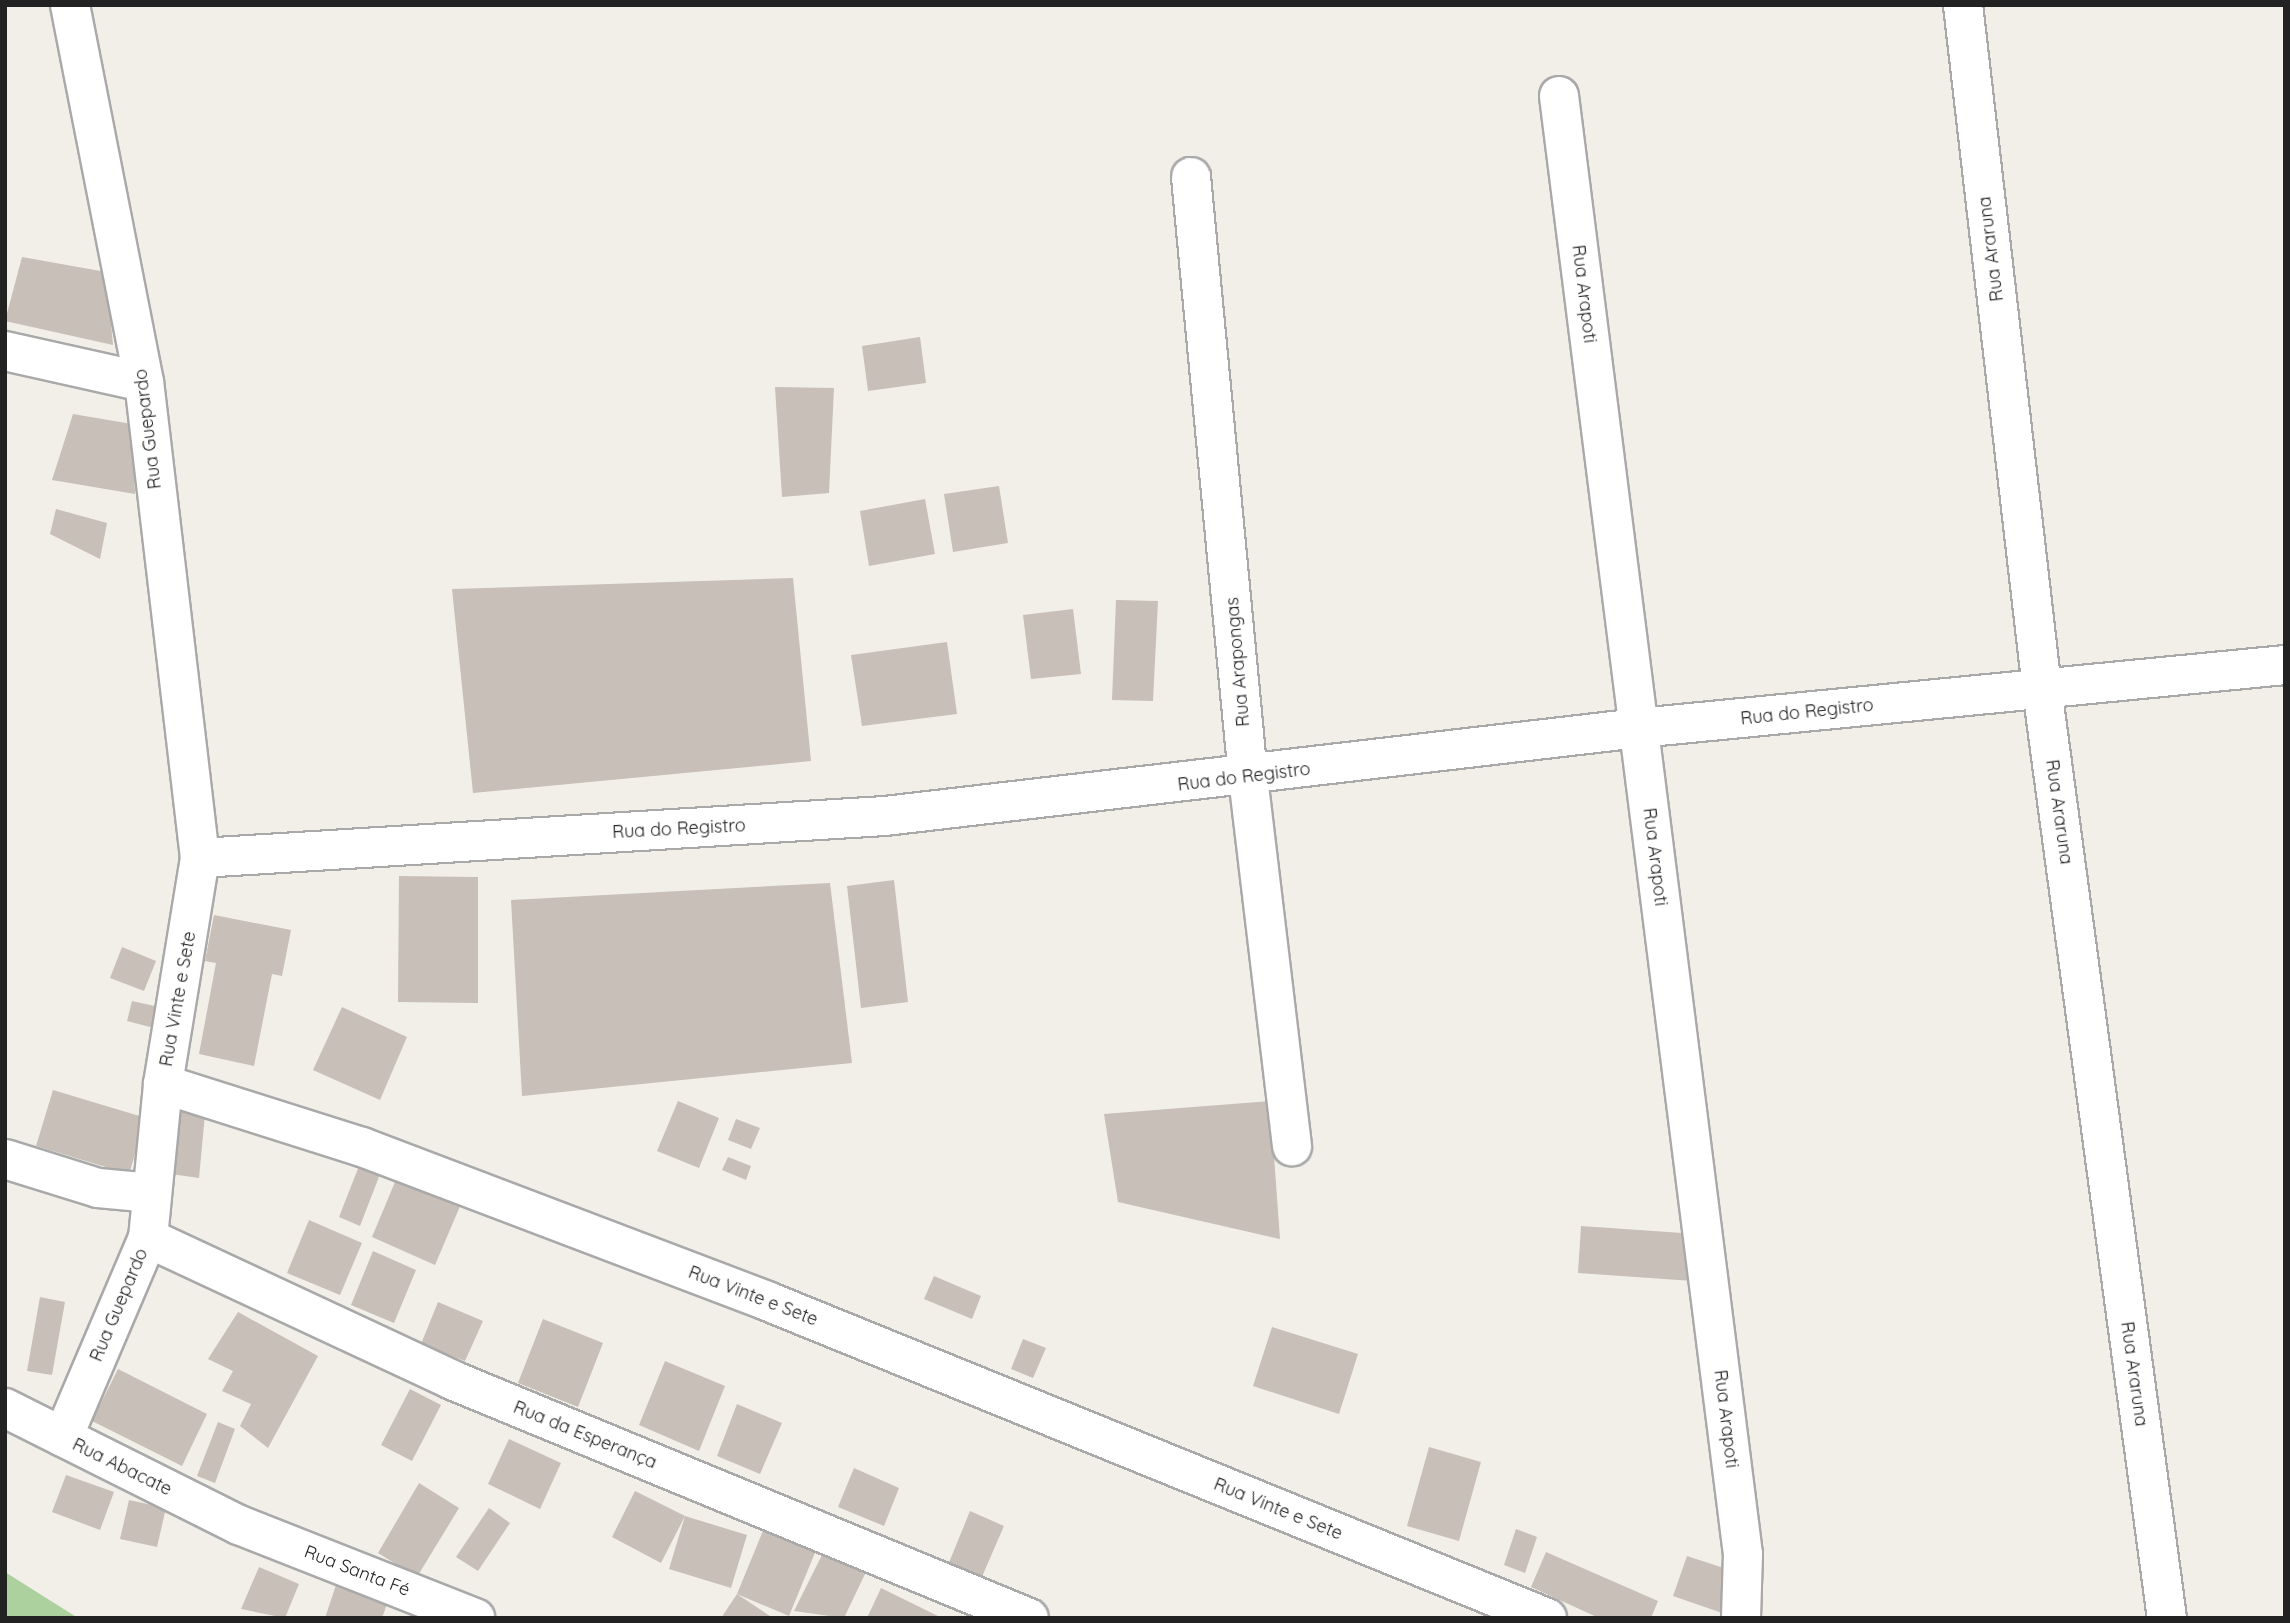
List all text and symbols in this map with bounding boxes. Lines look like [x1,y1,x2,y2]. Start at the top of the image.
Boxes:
street label: Rua Araruna [1974,195,2008,303]
street label: Rua Arapoti [1567,244,1601,344]
street label: Rua Guepardo [130,368,166,490]
street label: Rua Arapongas [1222,596,1254,728]
street label: Rua do Registro [1739,694,1875,730]
street label: Rua do Registro [1176,758,1312,796]
street label: Rua Araruna [2041,758,2077,866]
street label: Rua Arapoti [1638,807,1672,907]
street label: Rua do Registro [612,815,746,843]
street label: Rua Vinte e Sete [155,930,201,1068]
street label: Rua Guepardo [85,1245,153,1365]
street label: Rua Vinte e Sete [685,1261,821,1331]
street label: Rua Araruna [2116,1320,2152,1428]
street label: Rua Arapoti [1709,1369,1743,1469]
street label: Rua da Esperança [510,1396,660,1474]
street label: Rua Abacate [69,1434,175,1500]
street label: Rua Vinte e Sete [1211,1473,1345,1545]
street label: Rua Santa Fé [301,1541,413,1601]

